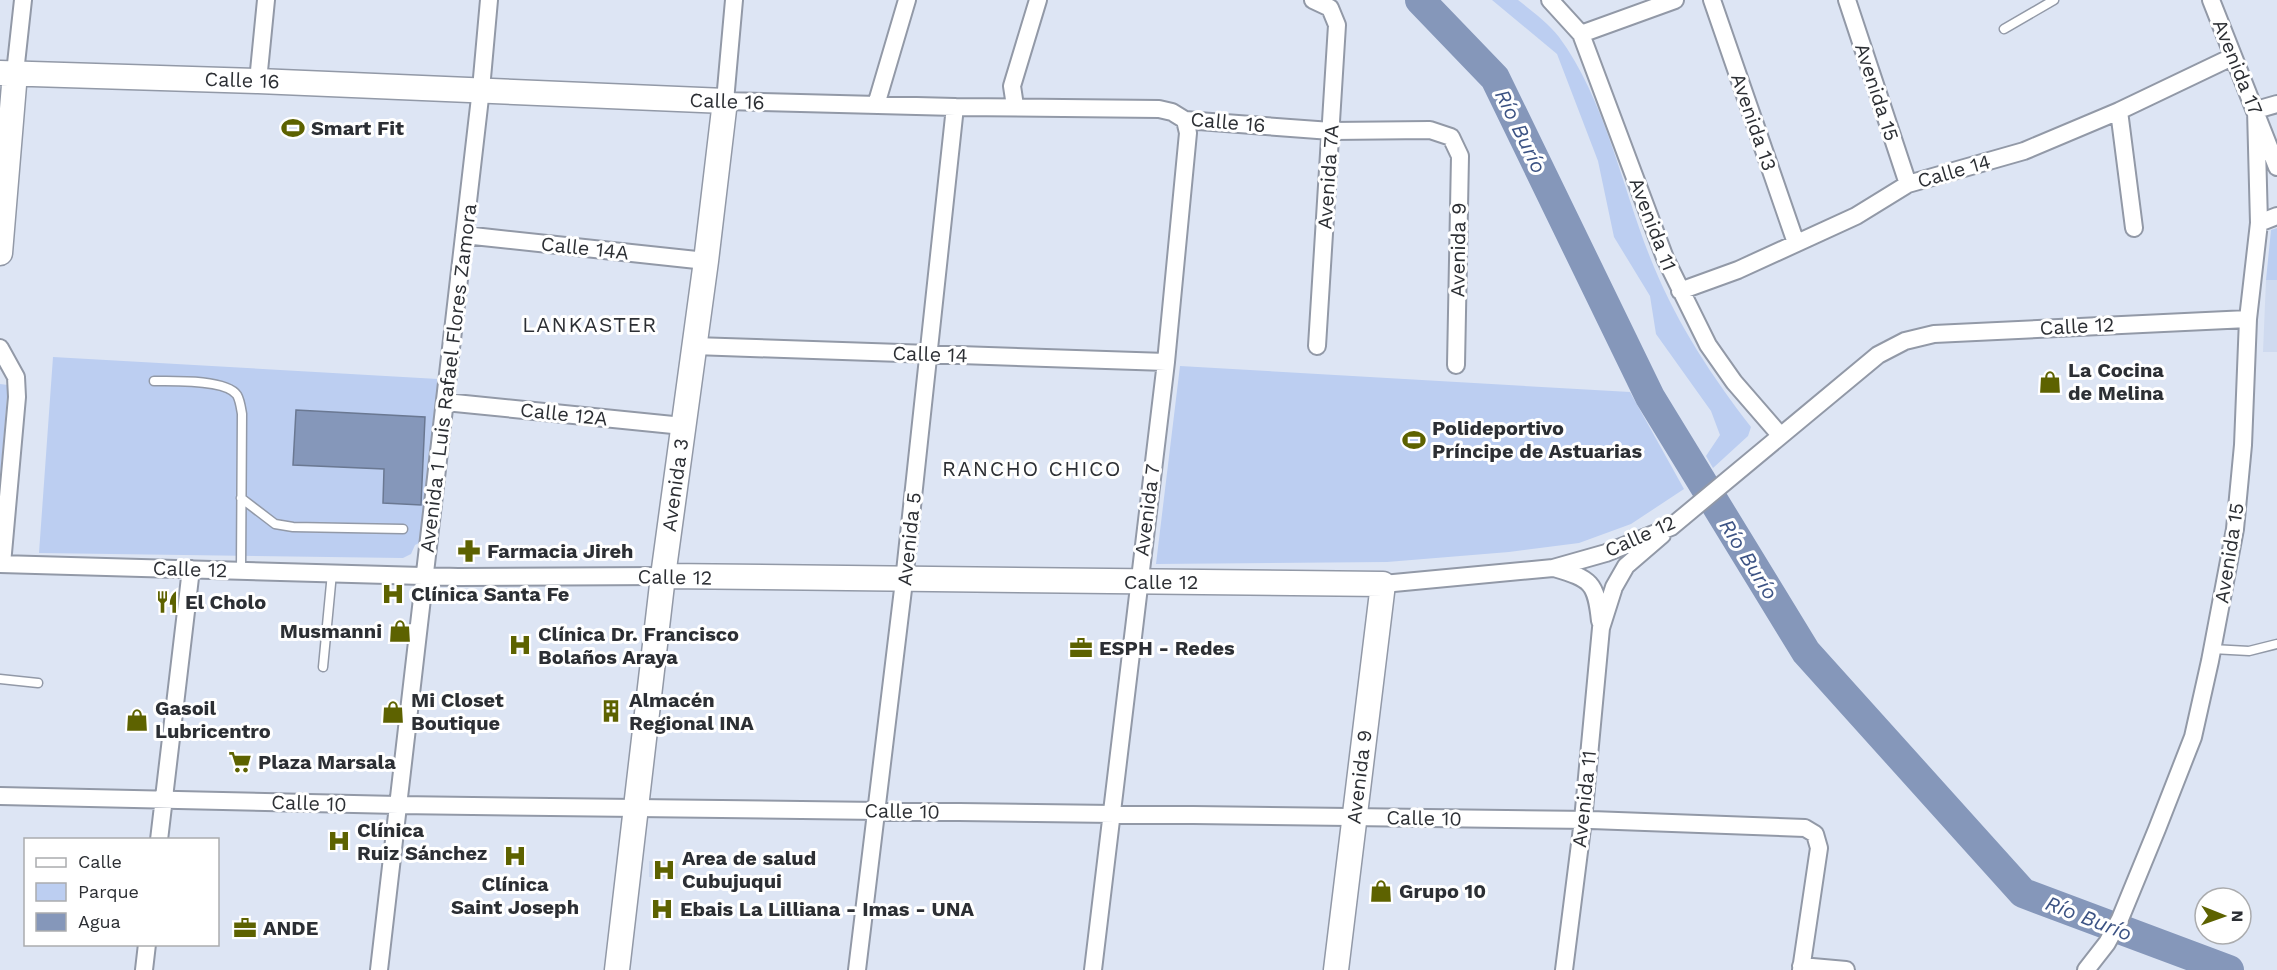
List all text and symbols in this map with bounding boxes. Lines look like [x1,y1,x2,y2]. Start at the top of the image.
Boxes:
street label: Avenida 17 [2208,16,2268,118]
street label: Avenida 15 [1850,40,1904,144]
street label: Calle 16 [204,67,280,93]
street label: Avenida 13 [1726,70,1782,174]
water label: Río Burío [1490,85,1552,177]
street label: Calle 16 [689,88,765,114]
street label: Calle 16 [1189,107,1267,137]
sports icon: Smart Fit [280,115,306,141]
place label: Smart Fit [311,116,404,140]
street label: Avenida 7A [1312,124,1344,230]
street label: Calle 14 [1915,149,1993,193]
street label: Avenida 11 [1624,174,1682,274]
street label: Avenida 1 Luis Rafael Flores Zamora [415,202,481,554]
street label: Avenida 9 [1445,202,1471,298]
street label: Calle 14A [540,231,630,265]
district label: LANKASTER [522,312,658,337]
street label: Calle 12 [2039,312,2115,340]
street label: Calle 14 [892,341,968,367]
place label: La Cocina de Melina [2068,358,2164,405]
shop icon: La Cocina de Melina [2037,369,2063,395]
street label: Calle 12A [519,397,609,431]
place label: Polideportivo Príncipe de Astuarias [1432,416,1642,463]
sports icon: Polideportivo Príncipe de Astuarias [1401,427,1427,453]
street label: Avenida 3 [657,437,693,533]
district label: RANCHO CHICO [942,456,1122,481]
street label: Avenida 7 [1129,462,1165,558]
street label: Avenida 5 [892,491,926,587]
street label: Avenida 15 [2209,501,2249,605]
street label: Calle 12 [1601,510,1679,562]
water label: Río Burío [1714,514,1784,604]
pharmacy icon: Farmacia Jireh [456,538,482,564]
place label: Farmacia Jireh [487,539,633,563]
street label: Calle 12 [152,556,228,582]
street label: Calle 12 [637,564,713,590]
street label: Calle 12 [1124,570,1198,594]
hospital icon: Clínica Santa Fe [380,581,406,607]
place label: Clínica Santa Fe [411,582,569,606]
restaurant icon: El Cholo [154,589,180,615]
place label: El Cholo [185,590,266,614]
shop icon: Musmanni [387,618,413,644]
place label: Musmanni [280,619,382,643]
place label: Clínica Dr. Francisco Bolaños Araya [538,622,739,669]
hospital icon: Clínica Dr. Francisco Bolaños Araya [507,632,533,658]
office icon: ESPH - Redes [1068,635,1094,661]
place label: ESPH - Redes [1099,636,1235,660]
place label: Mi Closet Boutique [411,688,504,735]
place label: Almacén Regional INA [629,688,754,735]
place label: Gasoil Lubricentro [155,696,271,743]
building icon: Almacén Regional INA [598,698,624,724]
shop icon: Mi Closet Boutique [380,699,406,725]
shop icon: Gasoil Lubricentro [124,707,150,733]
street label: Avenida 9 [1341,729,1377,825]
supermarket icon: Plaza Marsala [227,749,253,775]
street label: Avenida 11 [1567,749,1601,849]
place label: Plaza Marsala [258,750,396,774]
street label: Calle 10 [271,790,347,816]
street label: Calle 10 [864,798,940,824]
street label: Calle 10 [1386,805,1462,831]
place label: Clínica Ruiz Sánchez [357,818,487,865]
hospital icon: Clínica Ruiz Sánchez [326,828,352,854]
legend [24,838,219,946]
hospital icon: Clínica Saint Joseph [502,843,528,869]
place label: Area de salud Cubujuqui [682,846,816,893]
text: Calle [78,851,122,872]
hospital icon: Area de salud Cubujuqui [651,857,677,883]
place label: Clínica Saint Joseph [451,872,579,919]
shop icon: Grupo 10 [1368,878,1394,904]
place label: Grupo 10 [1399,879,1486,903]
text: Parque [78,881,139,902]
north arrow [2193,886,2253,946]
water label: Río Burío [2042,890,2136,946]
hospital icon: Ebais La Lilliana - Imas - UNA [649,896,675,922]
place label: Ebais La Lilliana - Imas - UNA [680,897,975,921]
text: N [2228,910,2247,922]
text: Agua [78,911,121,932]
office icon: ANDE [232,915,258,941]
place label: ANDE [263,916,318,940]

